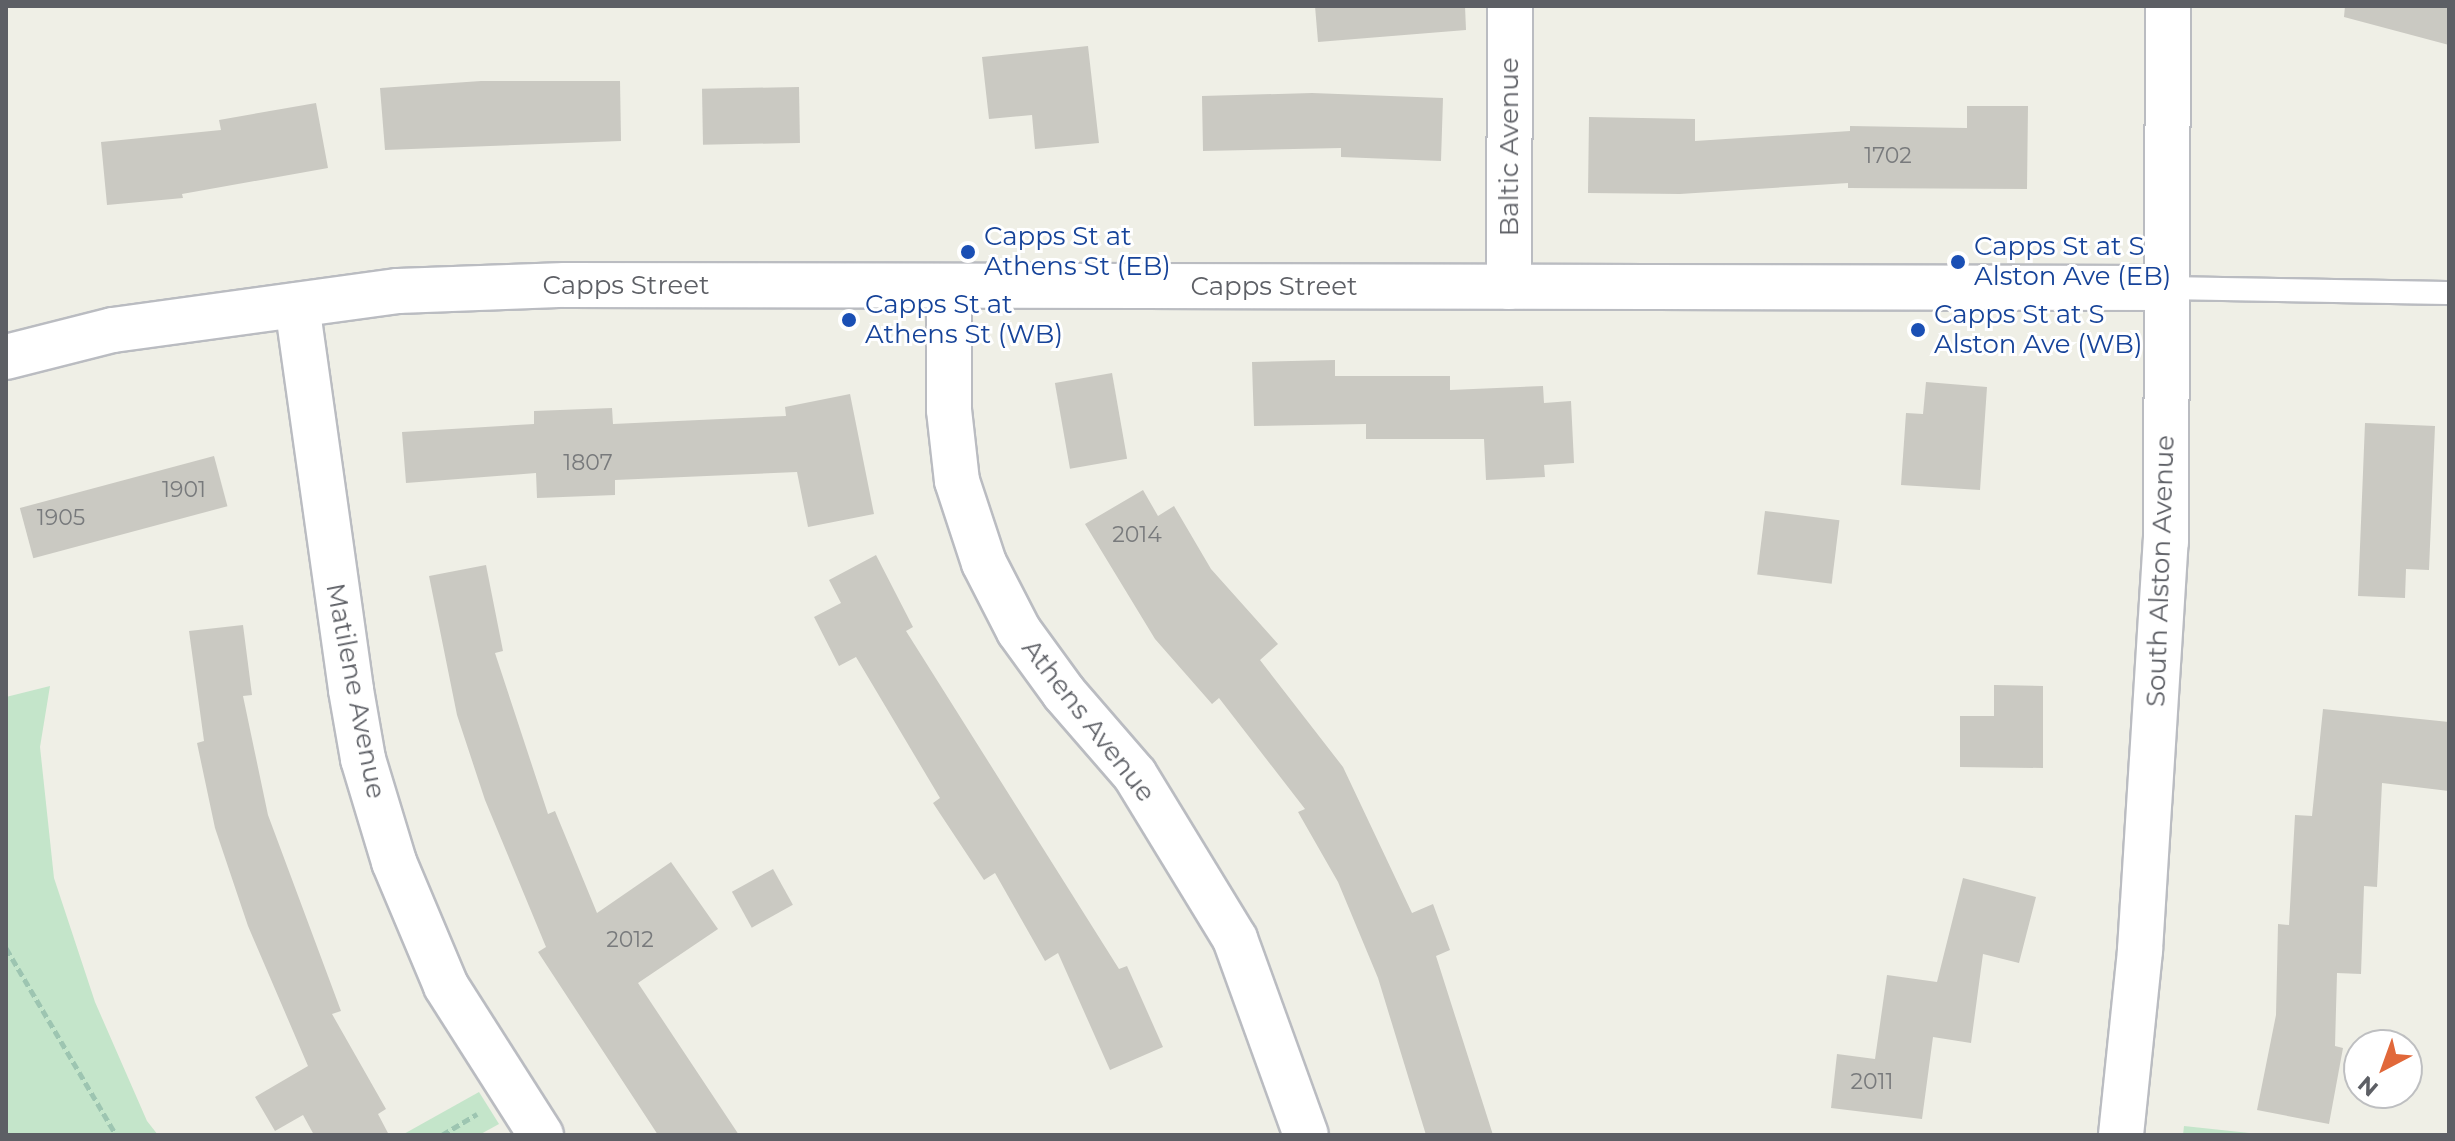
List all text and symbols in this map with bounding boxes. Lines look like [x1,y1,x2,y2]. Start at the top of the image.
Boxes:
street label: Baltic Avenue [1494,58,1526,236]
house number: 1702 [1864,143,1912,169]
place label: Capps St at Athens St (EB) [984,221,1171,282]
place label: Capps St at S Alston Ave (EB) [1974,231,2171,292]
marker: Capps St at Athens St (EB) [959,243,977,261]
marker: Capps St at S Alston Ave (EB) [1949,253,1967,271]
street label: Capps Street [543,270,709,302]
street label: Capps Street [1191,271,1357,303]
place label: Capps St at Athens St (WB) [865,289,1063,350]
place label: Capps St at S Alston Ave (WB) [1934,299,2142,360]
marker: Capps St at Athens St (WB) [840,311,858,329]
marker: Capps St at S Alston Ave (WB) [1909,321,1927,339]
street label: South Alston Avenue [2141,435,2181,707]
house number: 1807 [563,450,613,476]
house number: 1901 [162,477,206,503]
house number: 1905 [37,505,85,531]
house number: 2014 [1112,522,1162,548]
street label: Matilene Avenue [319,581,391,801]
street label: Athens Avenue [1015,634,1161,808]
house number: 2012 [606,927,654,953]
north arrow [2343,1029,2423,1109]
house number: 2011 [1851,1069,1893,1095]
text: N [2353,1070,2384,1102]

